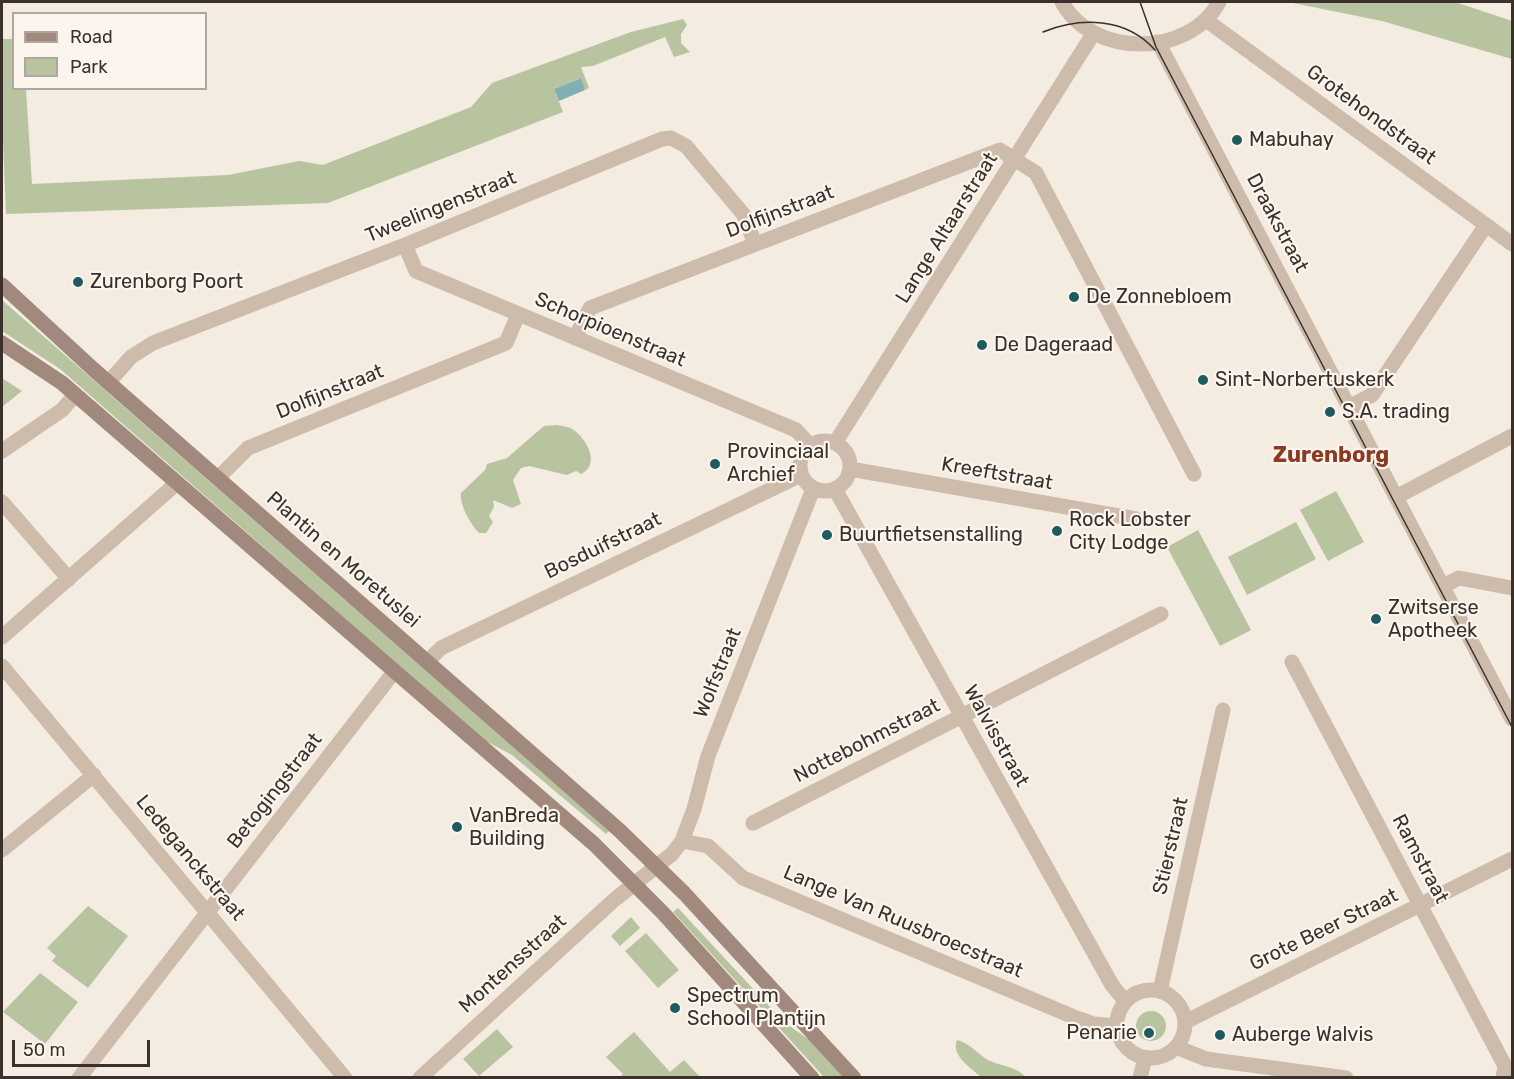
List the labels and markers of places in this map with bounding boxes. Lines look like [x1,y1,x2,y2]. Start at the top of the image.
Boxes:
place label: Mabuhay [1249,128,1334,152]
marker: Mabuhay [1230,133,1244,147]
place label: Zurenborg Poort [90,270,243,294]
marker: Zurenborg Poort [71,275,85,289]
place label: De Zonnebloem [1086,285,1232,309]
marker: De Zonnebloem [1067,290,1081,304]
place label: De Dageraad [994,333,1113,357]
marker: De Dageraad [975,338,989,352]
place label: Sint-Norbertuskerk [1215,368,1394,392]
marker: Sint-Norbertuskerk [1196,373,1210,387]
place label: S.A. trading [1342,400,1450,424]
marker: S.A. trading [1323,405,1337,419]
place label: Provinciaal Archief [727,440,829,487]
marker: Provinciaal Archief [708,457,722,471]
place label: Rock Lobster City Lodge [1069,508,1191,555]
place label: Buurtfietsenstalling [839,523,1023,547]
marker: Rock Lobster City Lodge [1050,524,1064,538]
marker: Buurtfietsenstalling [820,528,834,542]
place label: Zwitserse Apotheek [1388,596,1479,643]
marker: Zwitserse Apotheek [1369,612,1383,626]
place label: VanBreda Building [469,804,559,851]
marker: VanBreda Building [450,820,464,834]
place label: Spectrum School Plantijn [687,984,826,1031]
marker: Spectrum School Plantijn [668,1001,682,1015]
place label: Penarie [1066,1021,1137,1045]
place label: Auberge Walvis [1232,1023,1373,1047]
marker: Penarie [1142,1026,1156,1040]
marker: Auberge Walvis [1213,1028,1227,1042]

